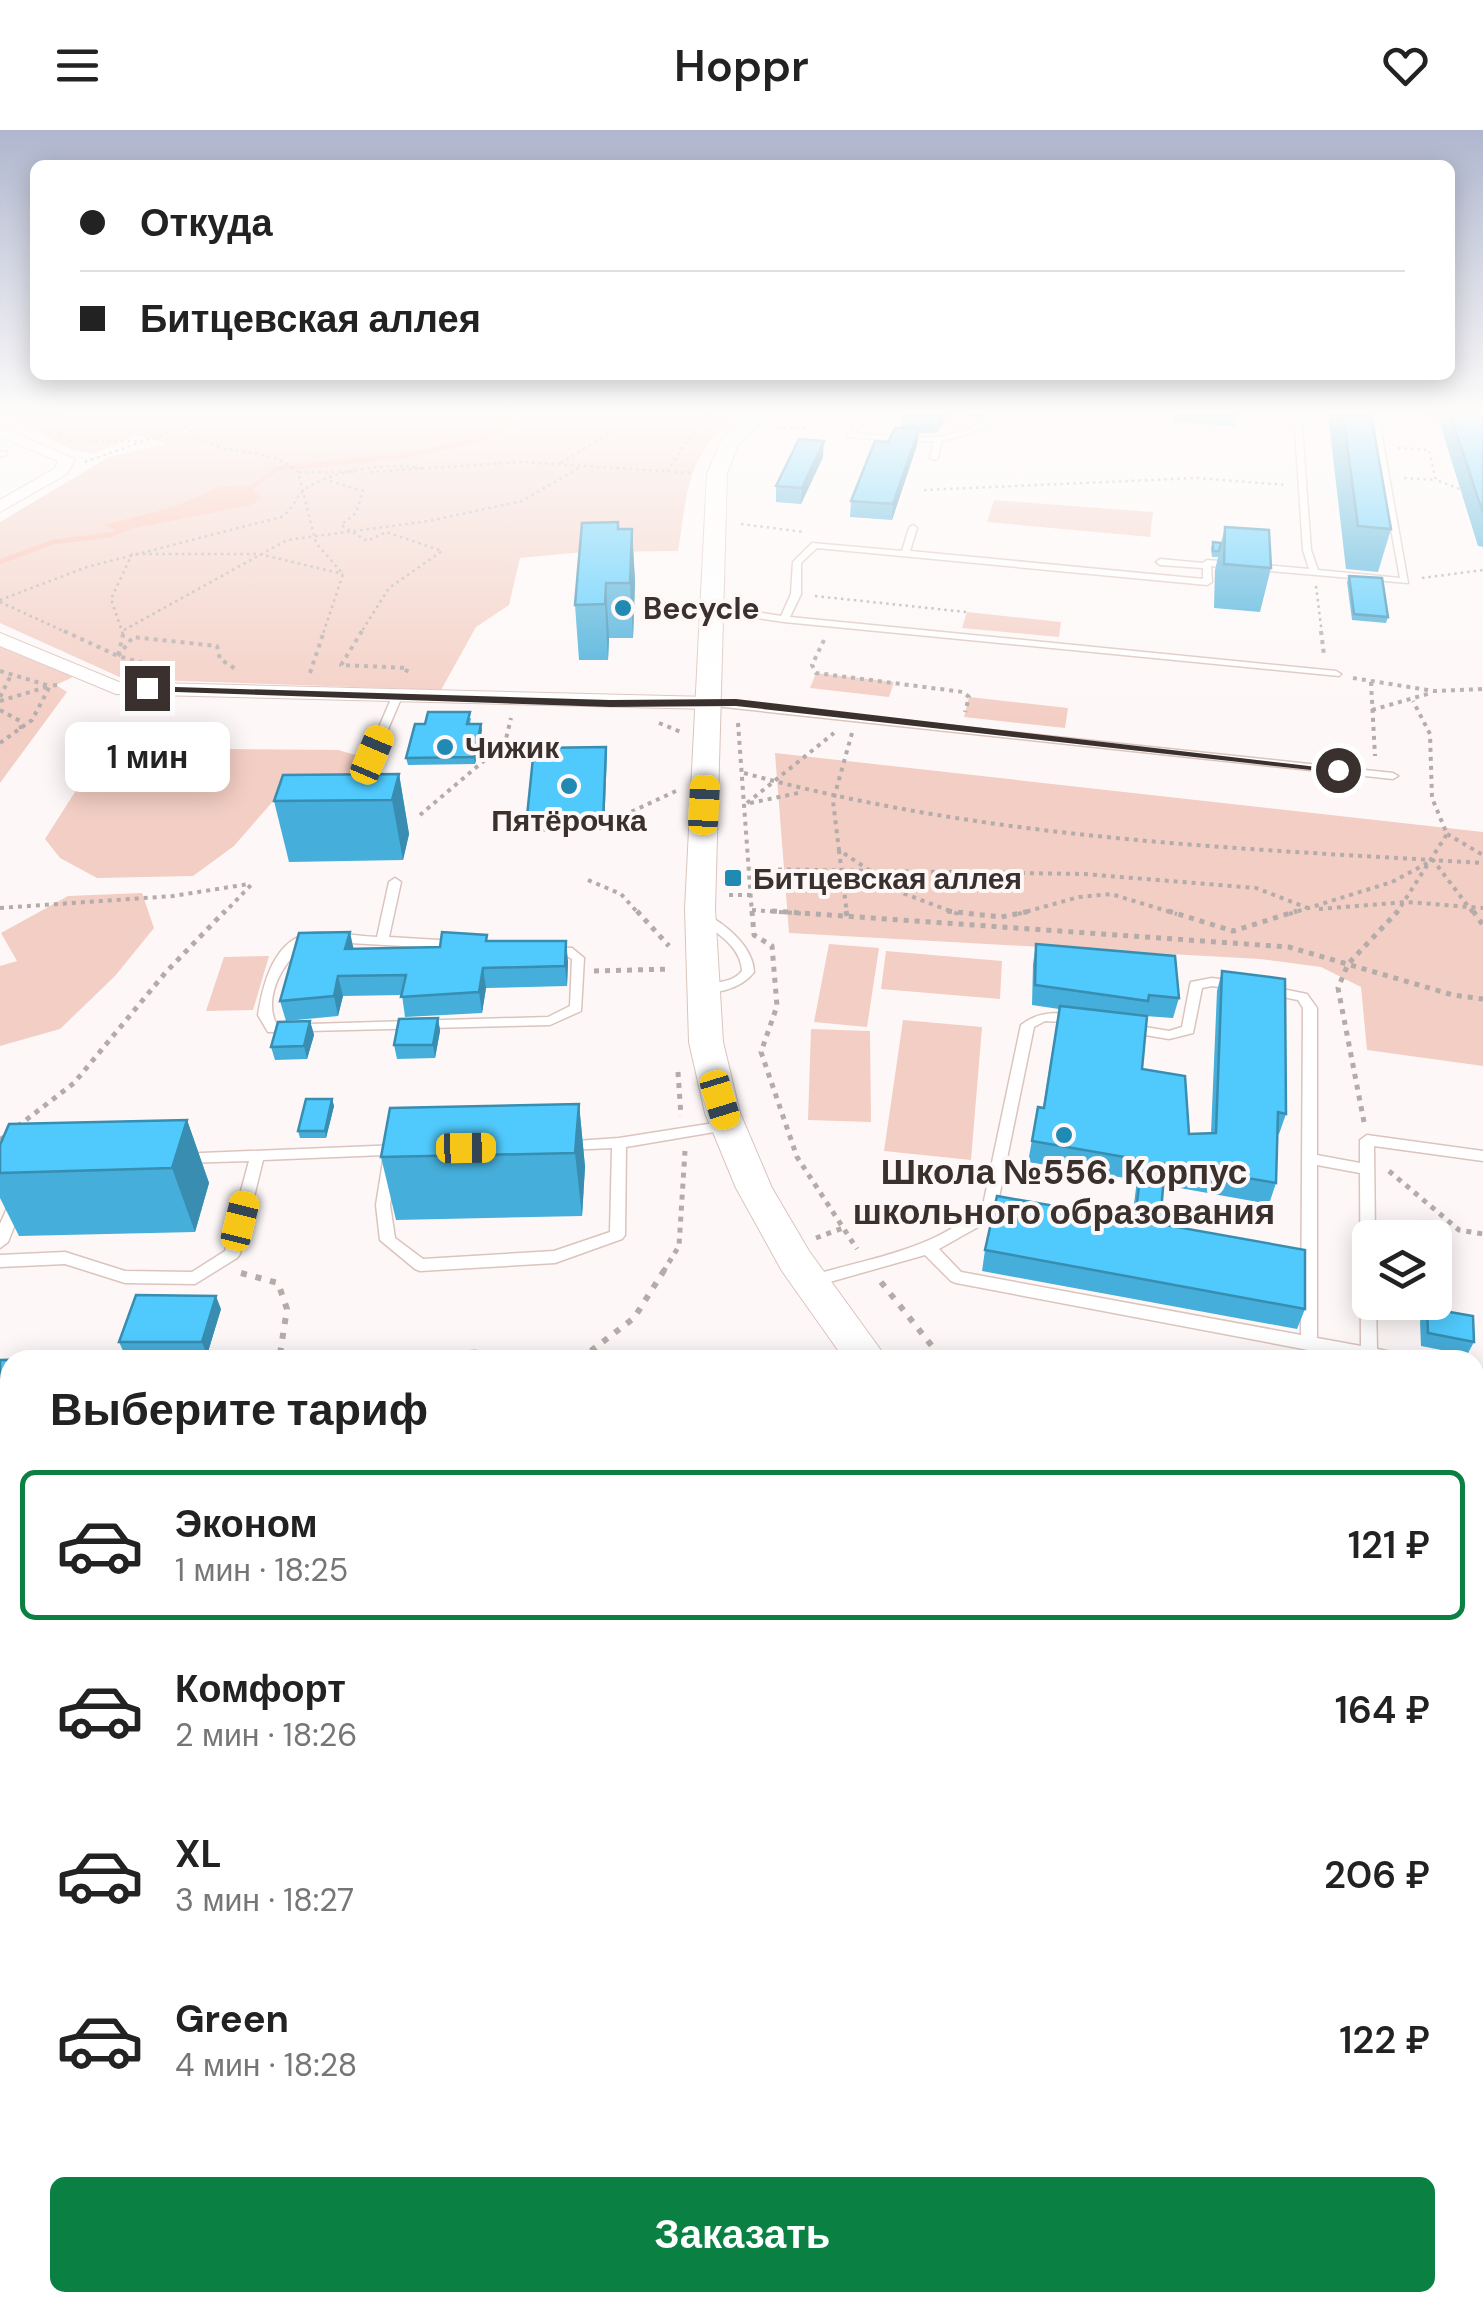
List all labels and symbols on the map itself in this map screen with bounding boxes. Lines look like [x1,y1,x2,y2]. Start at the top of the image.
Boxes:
place label: Becycle [643,589,760,628]
marker: Becycle [612,597,634,619]
route end [125,666,170,711]
car [346,722,398,788]
callout: 1 мин [64,723,230,793]
place label: Чижик [465,728,560,767]
marker: Чижик [434,736,456,758]
route start [1316,748,1361,793]
car [687,774,721,836]
marker: Пятёрочка [558,775,580,797]
place label: Пятёрочка [491,801,647,840]
place label: Битцевская аллея [753,859,1022,898]
marker: Битцевская аллея [722,867,744,889]
car [697,1067,743,1133]
marker: Школа №556. Корпус школьного образования [1053,1124,1075,1146]
car [436,1132,496,1164]
place label: Школа №556. Корпус школьного образования [853,1149,1275,1235]
car [218,1188,262,1254]

